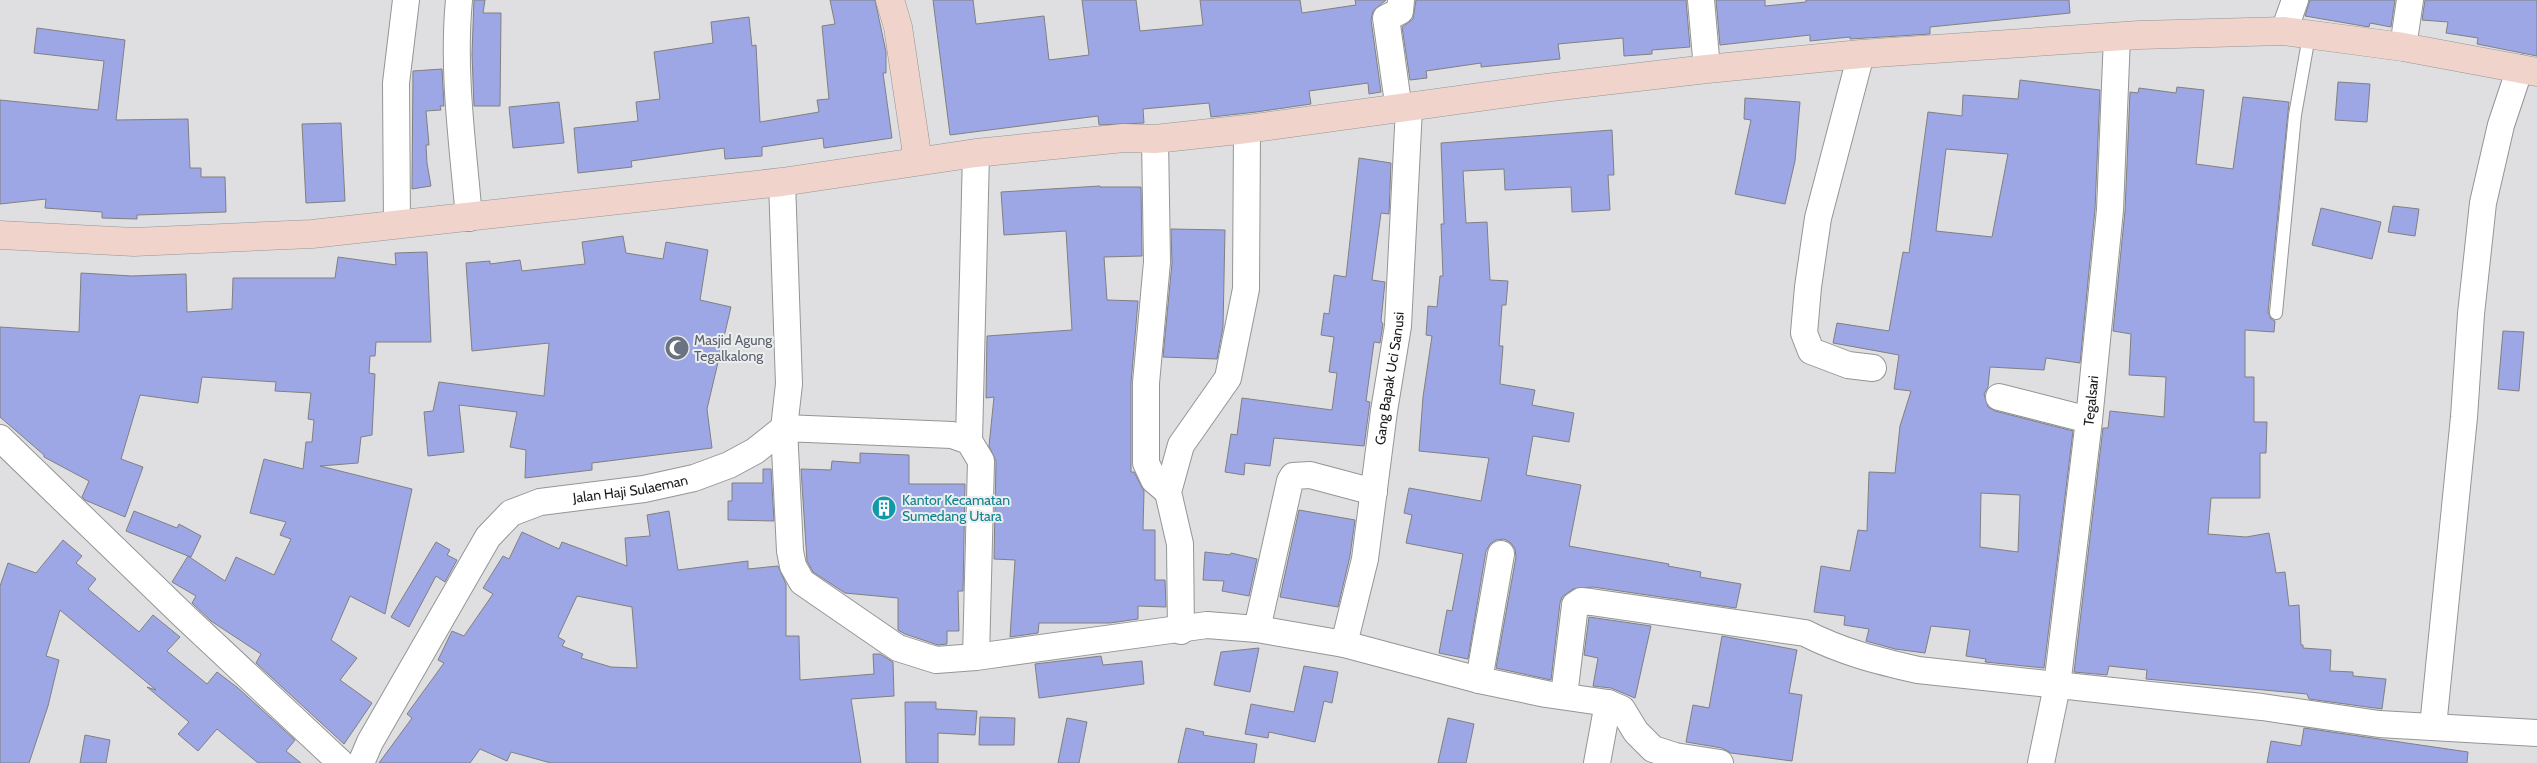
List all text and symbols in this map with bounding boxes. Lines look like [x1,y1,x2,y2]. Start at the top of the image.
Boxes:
street label: Gang Bapak Uci Sanusi [1371,311,1408,446]
place label: Masjid Agung Tegalkalong [694,331,773,365]
mosque icon: Masjid Agung Tegalkalong [664,335,690,361]
street label: Tegalsari [2079,375,2102,427]
street label: Jalan Haji Sulaeman [571,471,690,507]
place label: Kantor Kecamatan Sumedang Utara [902,491,1010,525]
building icon: Kantor Kecamatan Sumedang Utara [871,495,897,521]

